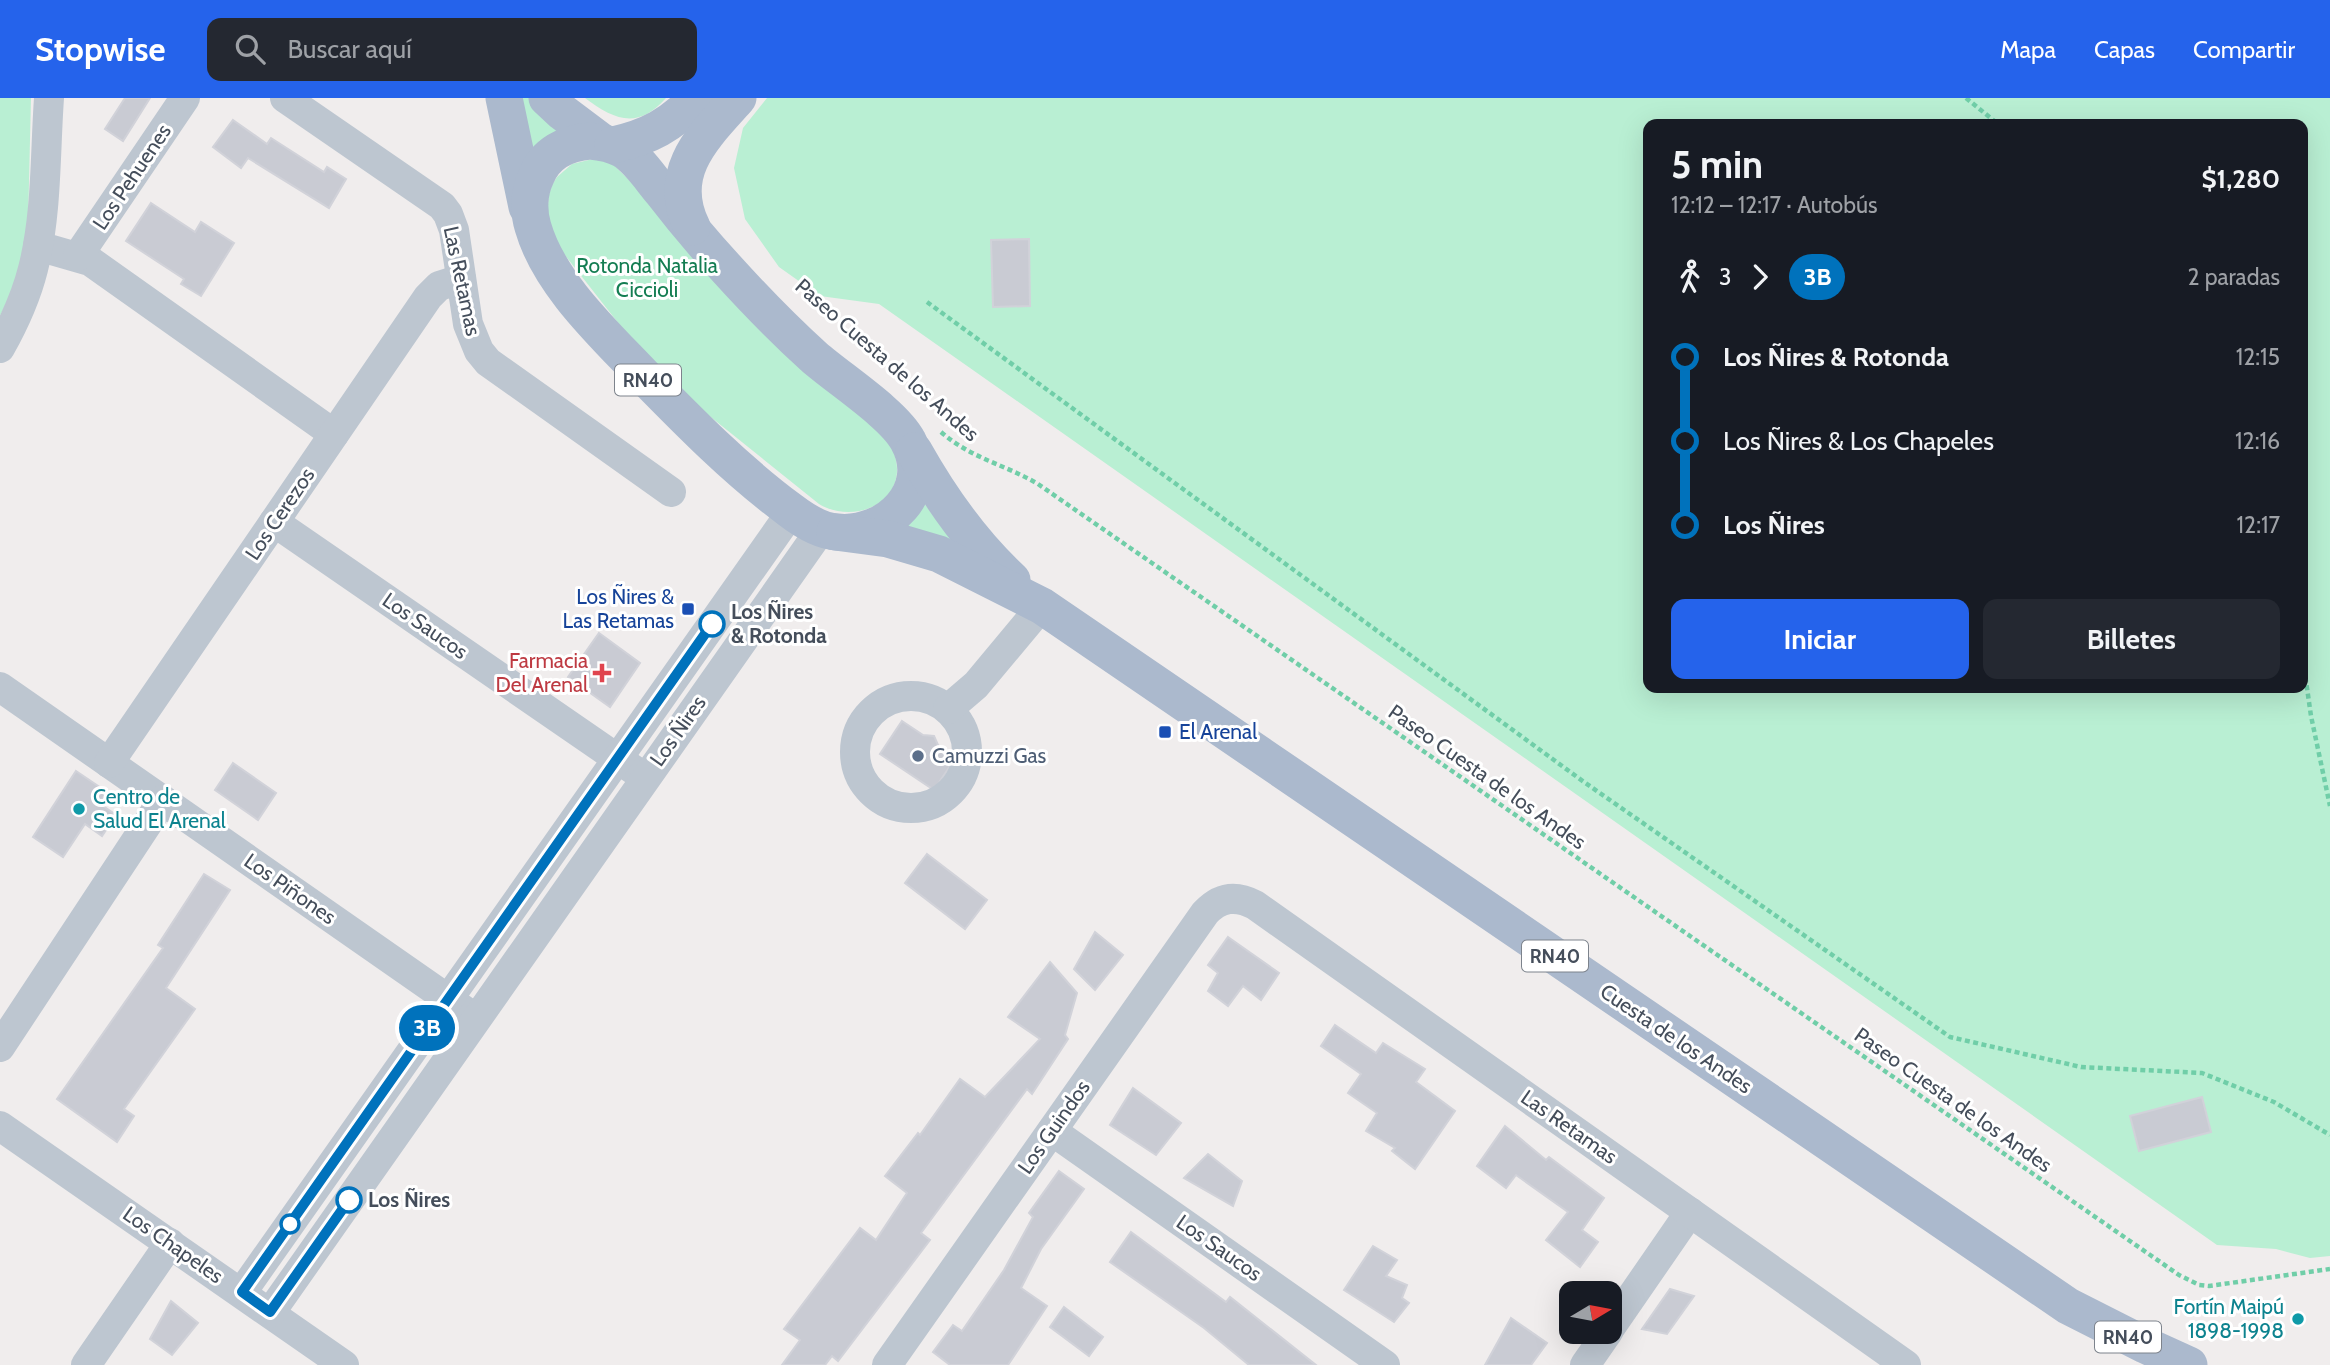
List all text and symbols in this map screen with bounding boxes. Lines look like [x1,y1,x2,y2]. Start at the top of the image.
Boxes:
search box [207,18,697,81]
text: Stopwise [35,29,165,69]
icon: search [231,30,269,68]
text: Buscar aquí [287,33,412,65]
text: Mapa [2000,35,2056,64]
text: Capas [2094,35,2155,64]
text: Compartir [2193,35,2295,64]
street label: Los Pehuenes [87,119,176,234]
text: 5 min [1671,141,1763,188]
text: $1,280 [2201,163,2280,195]
text: 12:12 – 12:17 · Autobús [1671,191,1878,219]
street label: Las Retamas [439,224,486,338]
park label: Rotonda Natalia Ciccioli [576,253,718,302]
icon: walk [1671,258,1709,296]
icon: forward [1741,258,1779,296]
text: 3B [1803,262,1831,291]
text: 3 [1719,263,1731,291]
text: 2 paradas [2187,263,2280,291]
street label: Paseo Cuesta de los Andes [790,273,985,446]
text: Los Ñires & Rotonda [1723,341,1949,373]
text: 12:15 [2236,343,2280,371]
road number: RN40 [615,364,681,396]
text: Los Ñires & Los Chapeles [1723,425,1994,457]
text: 12:16 [2235,427,2280,455]
street label: Los Cerezos [240,463,320,565]
text: Los Ñires [1723,509,1825,541]
text: 12:17 [2237,511,2280,539]
place label: Los Ñires & Las Retamas [563,583,674,633]
street label: Los Saucos [378,587,473,664]
place label: Los Ñires & Rotonda [731,599,827,648]
button: Iniciar [1671,599,1969,679]
button: Billetes [1983,599,2280,679]
marker: Los Ñires & Las Retamas [680,601,696,617]
marker: Los Ñires & Rotonda [699,611,725,637]
place label: Farmacia Del Arenal [496,648,588,697]
marker: Farmacia Del Arenal [594,665,610,681]
street label: Los Ñires [644,690,711,771]
street label: Paseo Cuesta de los Andes [1384,699,1591,854]
place label: El Arenal [1179,719,1257,744]
marker: El Arenal [1157,724,1173,740]
place label: Camuzzi Gas [932,743,1047,768]
marker: Camuzzi Gas [910,748,926,764]
place label: Centro de Salud El Arenal [93,784,226,833]
marker: Centro de Salud El Arenal [71,801,87,817]
street label: Los Piñones [240,848,341,929]
road number: RN40 [1522,940,1588,972]
street label: Cuesta de los Andes [1596,979,1757,1099]
line badge: 3B [396,1005,458,1051]
text: 3B [413,1013,441,1042]
street label: Paseo Cuesta de los Andes [1850,1022,2057,1177]
street label: Los Guindos [1012,1075,1095,1178]
street label: Las Retamas [1516,1084,1622,1169]
marker: Los Ñires [336,1187,362,1213]
place label: Los Ñires [368,1187,450,1212]
street label: Los Chapeles [118,1201,228,1288]
street label: Los Saucos [1172,1209,1267,1286]
unlabelled marker [280,1214,300,1234]
north arrow [1559,1281,1622,1344]
map controls [1559,1281,1622,1344]
place label: Fortín Maipú 1898-1998 [2174,1294,2284,1343]
marker: Fortín Maipú 1898-1998 [2290,1311,2306,1327]
road number: RN40 [2095,1322,2161,1352]

